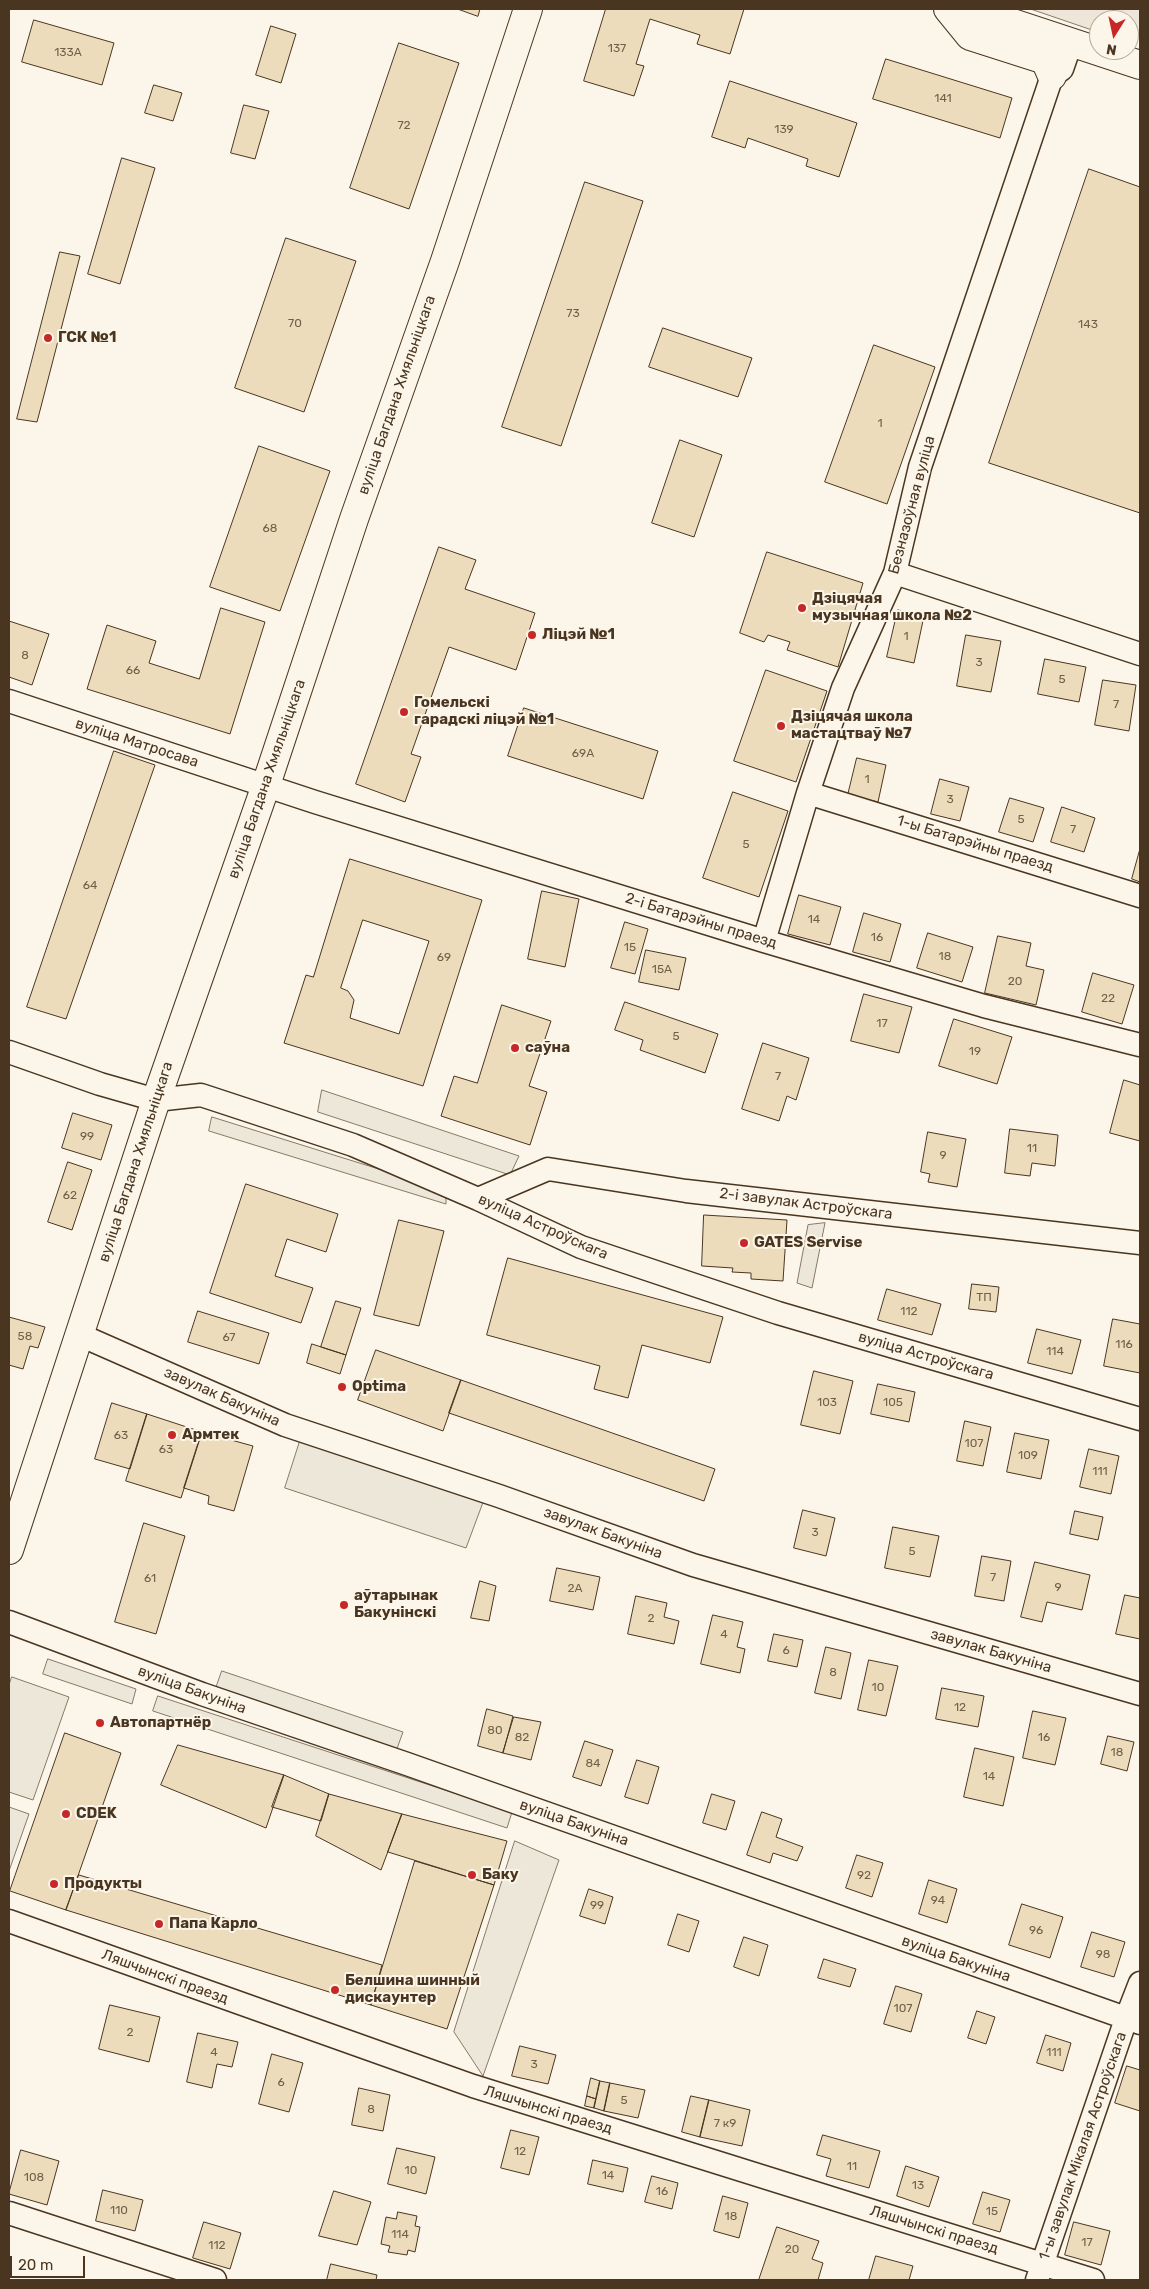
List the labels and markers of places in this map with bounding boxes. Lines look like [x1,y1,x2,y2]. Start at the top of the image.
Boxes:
place label: ГСК №1 [58,329,116,347]
marker: ГСК №1 [42,332,54,344]
place label: Дзіцячая музычная школа №2 [812,590,972,625]
marker: Дзіцячая музычная школа №2 [796,602,808,614]
place label: Ліцэй №1 [542,626,615,644]
marker: Ліцэй №1 [526,629,538,641]
place label: Гомельскі гарадскі ліцэй №1 [414,694,554,729]
marker: Гомельскі гарадскі ліцэй №1 [398,706,410,718]
place label: Дзіцячая школа мастацтваў №7 [791,708,913,743]
marker: Дзіцячая школа мастацтваў №7 [775,720,787,732]
place label: саўна [525,1039,570,1057]
marker: саўна [509,1042,521,1054]
place label: GATES Servise [754,1234,862,1252]
marker: GATES Servise [738,1237,750,1249]
place label: Optima [352,1378,406,1396]
marker: Optima [336,1381,348,1393]
place label: Армтек [182,1426,239,1444]
marker: Армтек [166,1429,178,1441]
place label: аўтарынак Бакунінскі [354,1587,438,1622]
marker: аўтарынак Бакунінскі [338,1599,350,1611]
place label: Автопартнёр [110,1714,211,1732]
marker: Автопартнёр [94,1717,106,1729]
place label: CDEK [76,1805,117,1823]
marker: CDEK [60,1808,72,1820]
place label: Баку [482,1866,519,1884]
marker: Баку [466,1869,478,1881]
place label: Продукты [64,1875,142,1893]
marker: Продукты [48,1878,60,1890]
place label: Папа Карло [169,1915,258,1933]
marker: Папа Карло [153,1918,165,1930]
place label: Белшина шинный дискаунтер [345,1972,480,2007]
marker: Белшина шинный дискаунтер [329,1984,341,1996]

